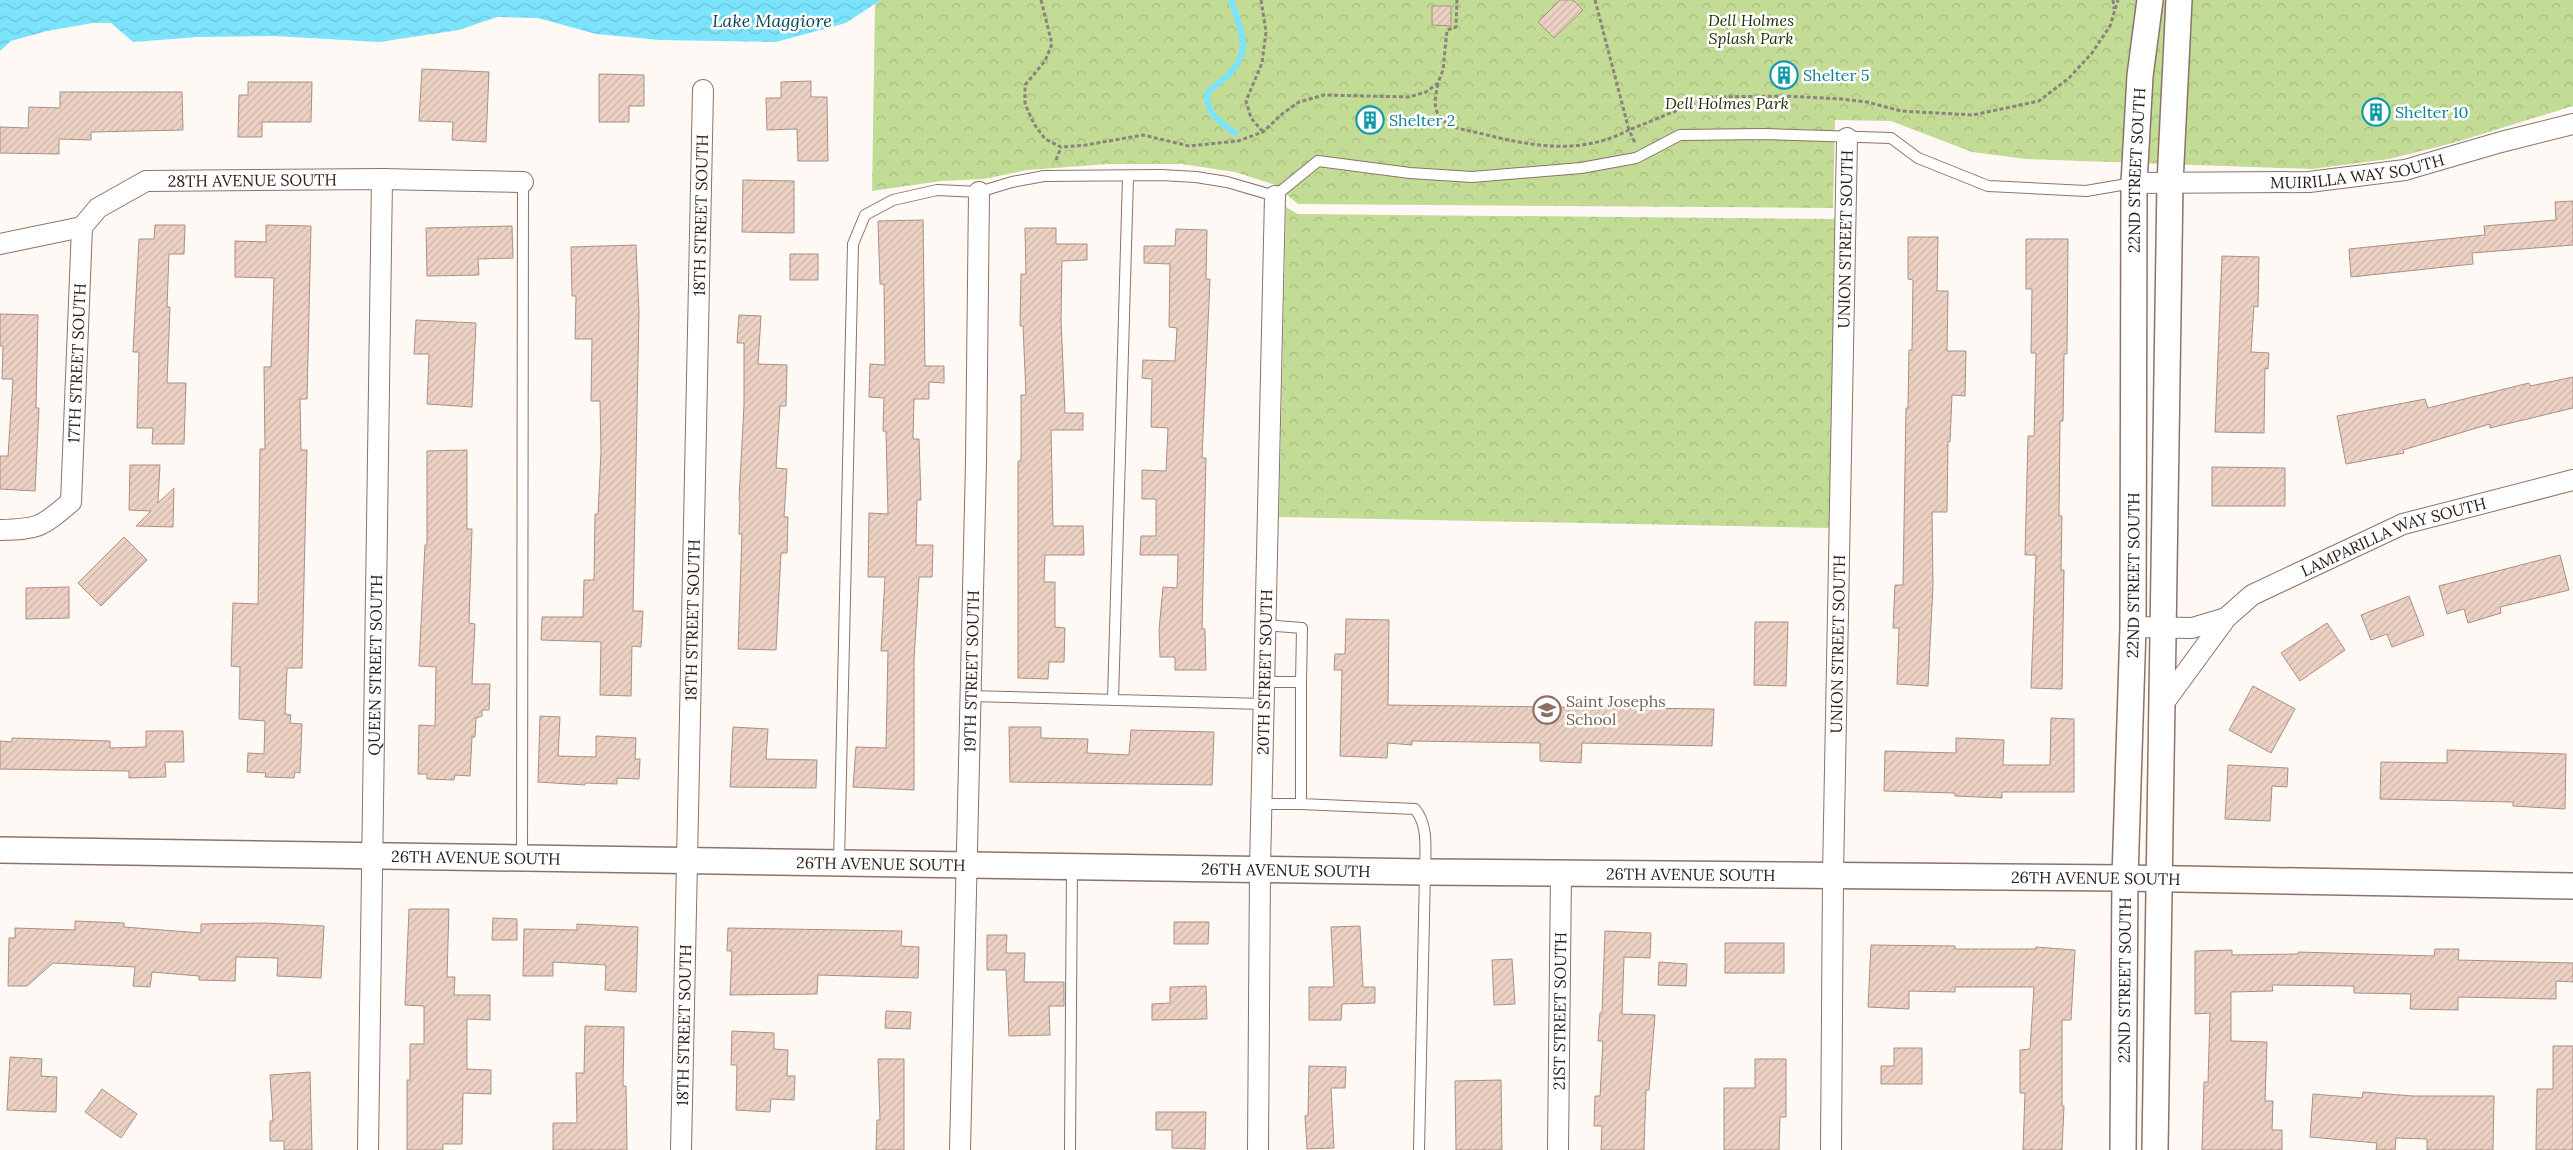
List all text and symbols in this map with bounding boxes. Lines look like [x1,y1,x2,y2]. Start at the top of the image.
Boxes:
water label: Lake Maggiore [712,9,832,32]
park label: Dell Holmes Splash Park [1708,10,1794,48]
building icon: Shelter 5 [1769,60,1799,90]
place label: Shelter 5 [1803,65,1869,85]
street label: 22ND STREET SOUTH [2124,87,2149,253]
park label: Dell Holmes Park [1665,93,1789,113]
building icon: Shelter 10 [2361,97,2391,127]
place label: Shelter 10 [2395,102,2469,122]
building icon: Shelter 2 [1355,105,1385,135]
place label: Shelter 2 [1389,110,1455,130]
street label: 18TH STREET SOUTH [689,134,712,296]
street label: MUIRILLA WAY SOUTH [2270,149,2447,192]
street label: UNION STREET SOUTH [1833,150,1857,329]
street label: 28TH AVENUE SOUTH [168,169,337,191]
street label: 17TH STREET SOUTH [63,283,90,444]
street label: 22ND STREET SOUTH [2122,492,2143,658]
street label: LAMPARILLA WAY SOUTH [2297,493,2488,581]
street label: 18TH STREET SOUTH [680,539,704,701]
street label: UNION STREET SOUTH [1826,555,1849,734]
street label: QUEEN STREET SOUTH [364,574,386,756]
street label: 20TH STREET SOUTH [1253,589,1276,755]
street label: 19TH STREET SOUTH [959,590,983,752]
place label: Saint Josephs School [1566,691,1666,729]
school or university icon: Saint Josephs School [1532,695,1562,725]
street label: 26TH AVENUE SOUTH [391,846,561,869]
street label: 26TH AVENUE SOUTH [796,852,966,875]
street label: 26TH AVENUE SOUTH [1201,859,1371,881]
street label: 26TH AVENUE SOUTH [1606,864,1776,885]
street label: 26TH AVENUE SOUTH [2011,867,2181,889]
street label: 22ND STREET SOUTH [2114,897,2135,1063]
street label: 21ST STREET SOUTH [1549,932,1570,1090]
street label: 18TH STREET SOUTH [672,944,695,1106]

